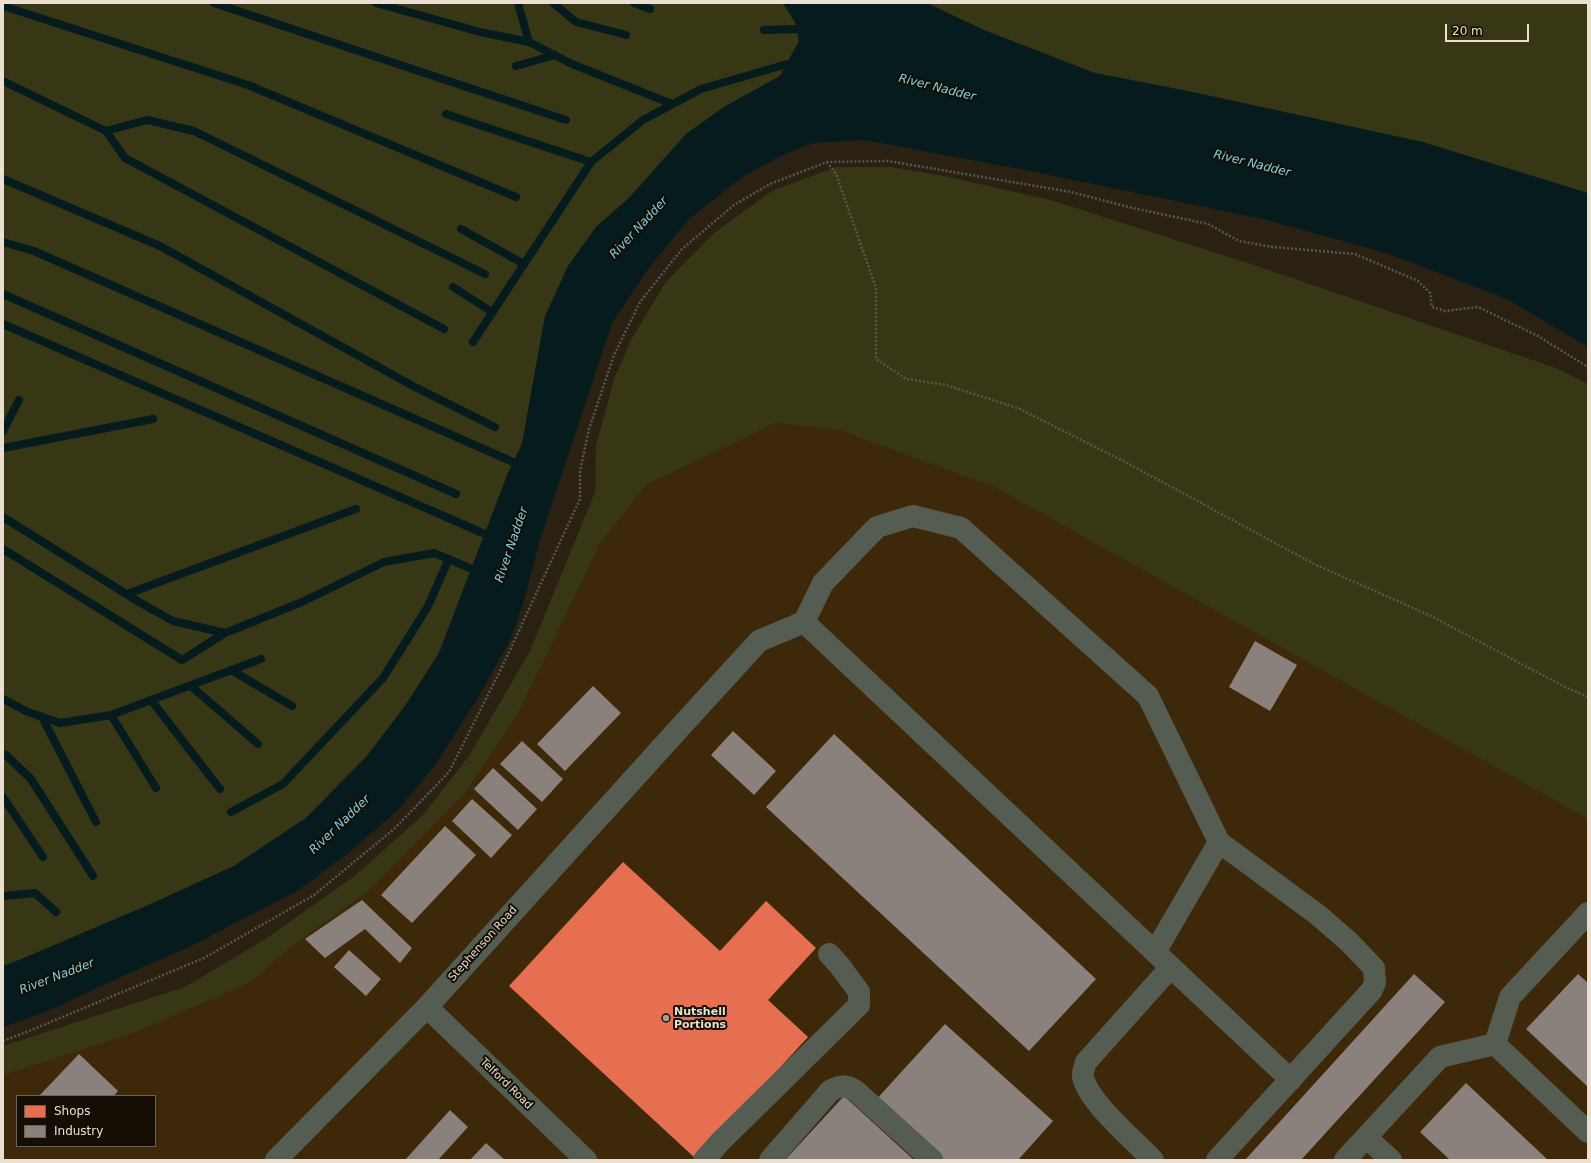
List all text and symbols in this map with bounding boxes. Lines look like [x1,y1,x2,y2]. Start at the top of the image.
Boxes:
scale bar [1447,16,1531,42]
text: 20 m [1452,24,1483,38]
water label: River Nadder [897,71,977,105]
water label: River Nadder [1212,147,1292,181]
water label: River Nadder [607,194,671,262]
water label: River Nadder [492,505,532,585]
water label: River Nadder [307,792,373,858]
street label: Stephenson Road [446,904,520,984]
water label: River Nadder [18,956,96,998]
place label: Nutshell Portions [674,1005,726,1031]
marker: Nutshell Portions [661,1013,671,1023]
street label: Telford Road [477,1056,535,1112]
legend [16,1095,156,1147]
text: Shops [54,1104,90,1118]
text: Industry [54,1124,103,1138]

